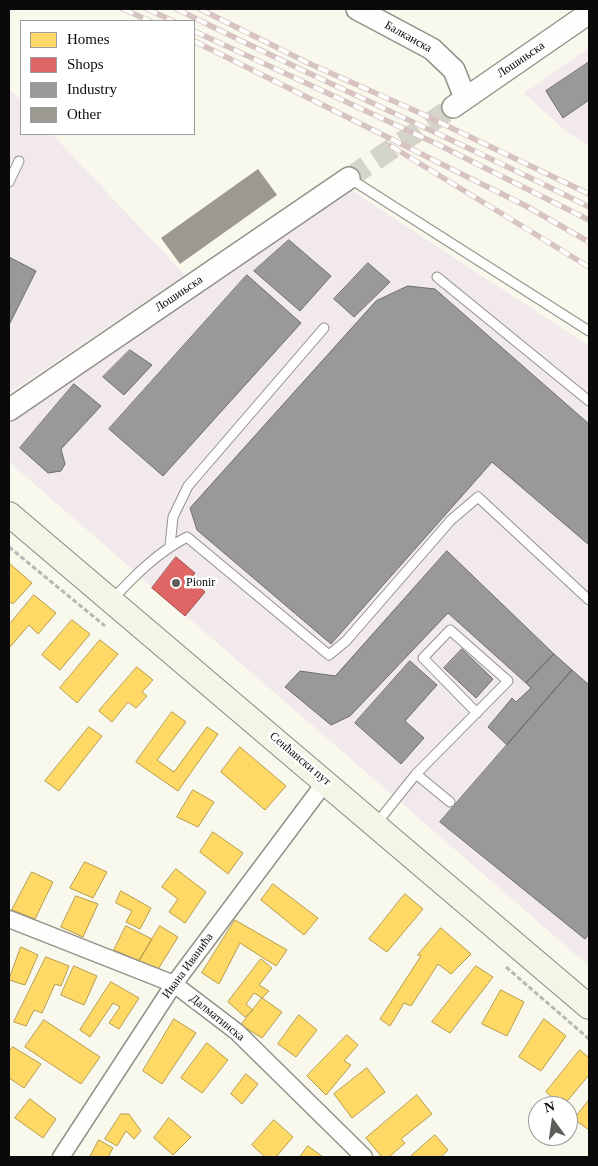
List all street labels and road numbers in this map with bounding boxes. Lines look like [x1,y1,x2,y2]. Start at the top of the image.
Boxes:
street label: Балканска [382,18,434,56]
street label: Лошињска [494,39,548,81]
street label: Лошињска [152,273,206,315]
street label: Сенћански пут [266,729,334,789]
street label: Ивана Иванића [159,930,217,1002]
street label: Далматинска [187,991,247,1045]

